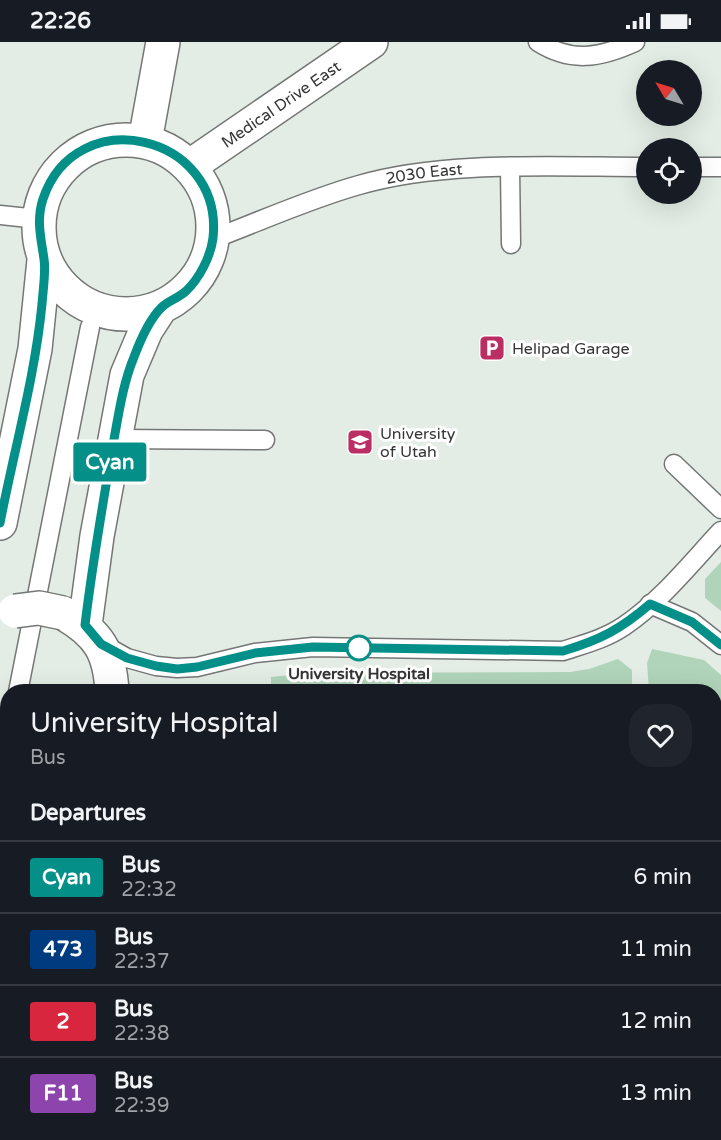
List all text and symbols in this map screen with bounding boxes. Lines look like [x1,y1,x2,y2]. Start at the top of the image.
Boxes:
text: 22:26 [30,8,91,34]
street label: Medical Drive East [218,57,345,153]
north arrow [636,60,702,126]
map controls [636,60,702,204]
button: locate [636,138,702,204]
street label: 2030 East [384,159,463,189]
parking icon: Helipad Garage [477,333,507,363]
place label: Helipad Garage [512,339,630,359]
place label: University of Utah [380,424,456,462]
school or university icon: University of Utah [345,427,375,457]
line badge: Cyan [68,442,152,482]
text: Cyan [85,450,135,475]
marker: University Hospital [346,635,372,661]
place label: University Hospital [288,664,430,684]
button: heart [629,704,692,767]
text: University Hospital [30,706,279,740]
text: Bus [30,746,66,770]
text: Departures [30,800,146,826]
text: Bus [121,852,160,878]
text: 6 min [633,864,692,890]
text: Cyan [42,865,91,890]
text: 22:32 [121,878,177,902]
text: Bus [114,924,153,950]
text: 11 min [620,936,692,962]
text: 473 [43,937,83,962]
text: 22:37 [114,950,169,974]
text: Bus [114,996,153,1022]
text: 12 min [620,1008,692,1034]
text: 2 [56,1009,70,1034]
text: 22:38 [114,1022,169,1046]
text: Bus [114,1068,153,1094]
text: 13 min [620,1080,692,1106]
text: F11 [43,1081,83,1106]
text: 22:39 [114,1094,169,1118]

